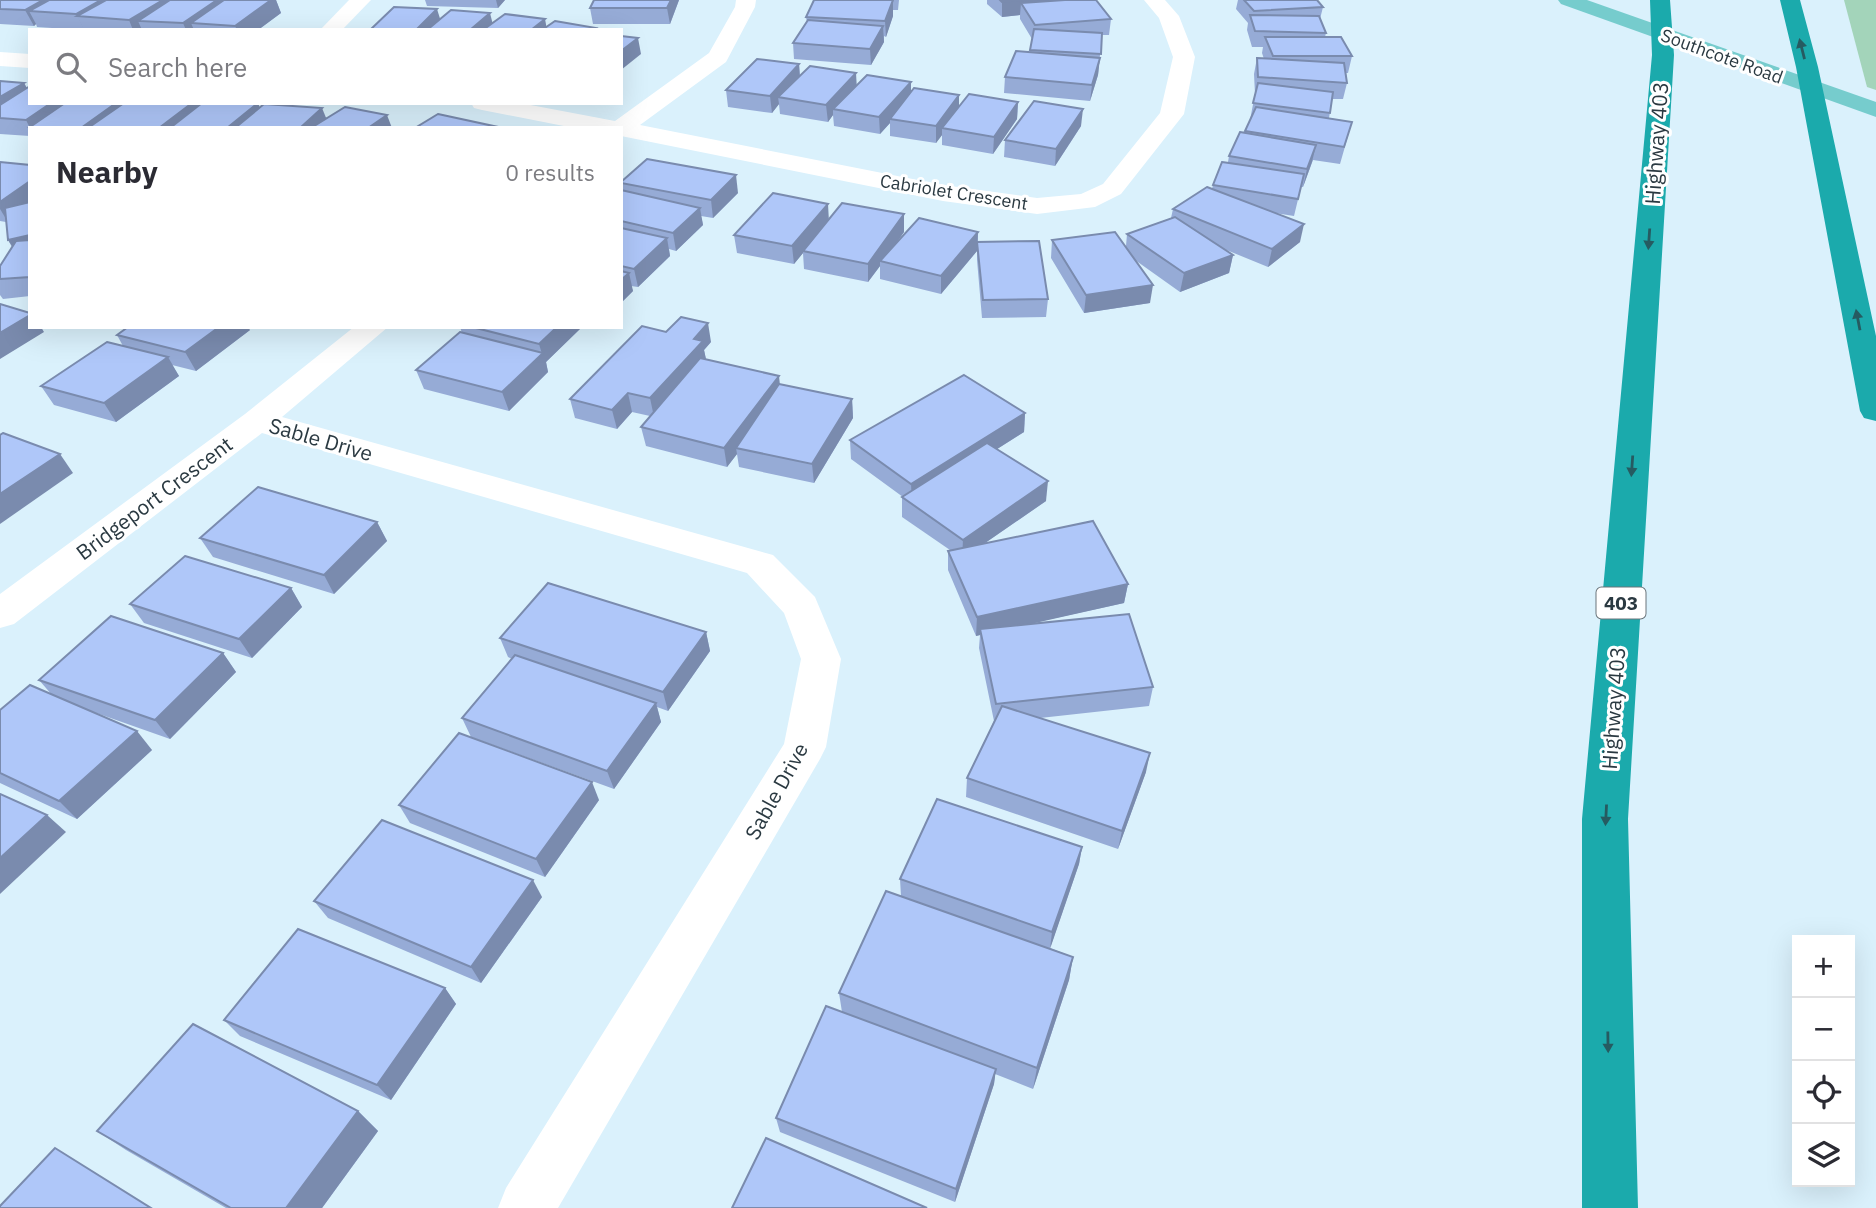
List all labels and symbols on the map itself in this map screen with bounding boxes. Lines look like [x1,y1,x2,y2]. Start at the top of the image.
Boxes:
street label: Southcote Road [1658,23,1786,89]
one-way arrow [1796,38,1807,60]
street label: Highway 403 [1638,81,1674,205]
street label: Cabriolet Crescent [878,169,1030,215]
one-way arrow [1643,228,1654,250]
one-way arrow [1852,309,1863,331]
street label: Sable Drive [266,411,376,467]
street label: Bridgeport Crescent [70,430,238,566]
one-way arrow [1626,455,1637,477]
road number: 403 [1596,588,1646,618]
street label: Highway 403 [1595,646,1631,770]
street label: Sable Drive [738,738,814,844]
one-way arrow [1600,804,1611,826]
one-way arrow [1602,1032,1614,1054]

